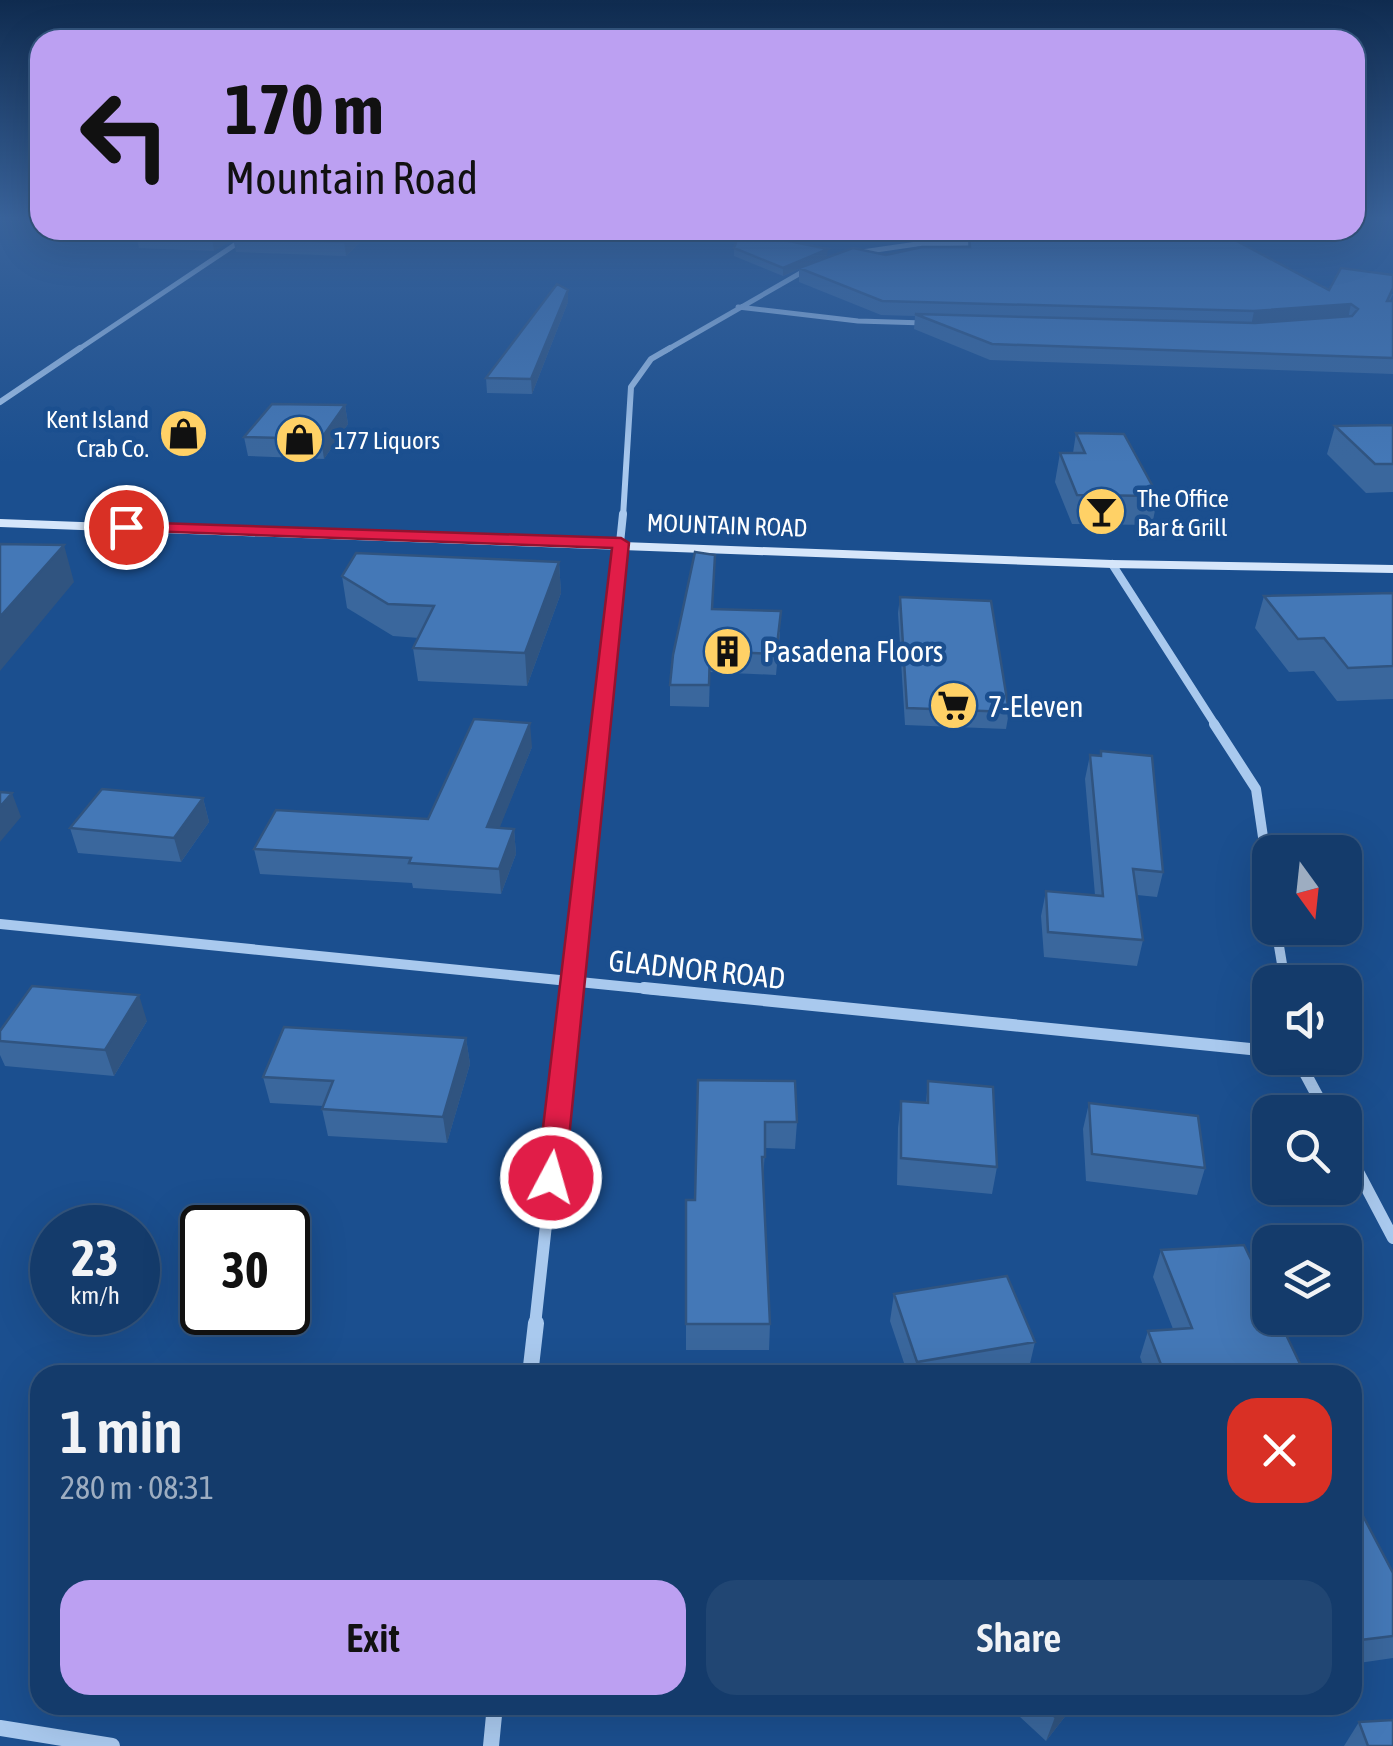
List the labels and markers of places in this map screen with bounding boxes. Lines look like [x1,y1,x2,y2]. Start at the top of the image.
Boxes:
place label: Kent Island Crab Co. [46,405,149,462]
shop icon: Kent Island Crab Co. [158,407,210,459]
shop icon: 177 Liquors [273,414,325,466]
place label: 177 Liquors [334,426,440,454]
place label: The Office Bar & Grill [1137,484,1229,541]
pin [84,485,169,570]
bar icon: The Office Bar & Grill [1076,486,1128,538]
building icon: Pasadena Floors [702,625,754,677]
place label: Pasadena Floors [763,634,943,668]
supermarket icon: 7-Eleven [927,680,979,732]
place label: 7-Eleven [988,689,1084,723]

